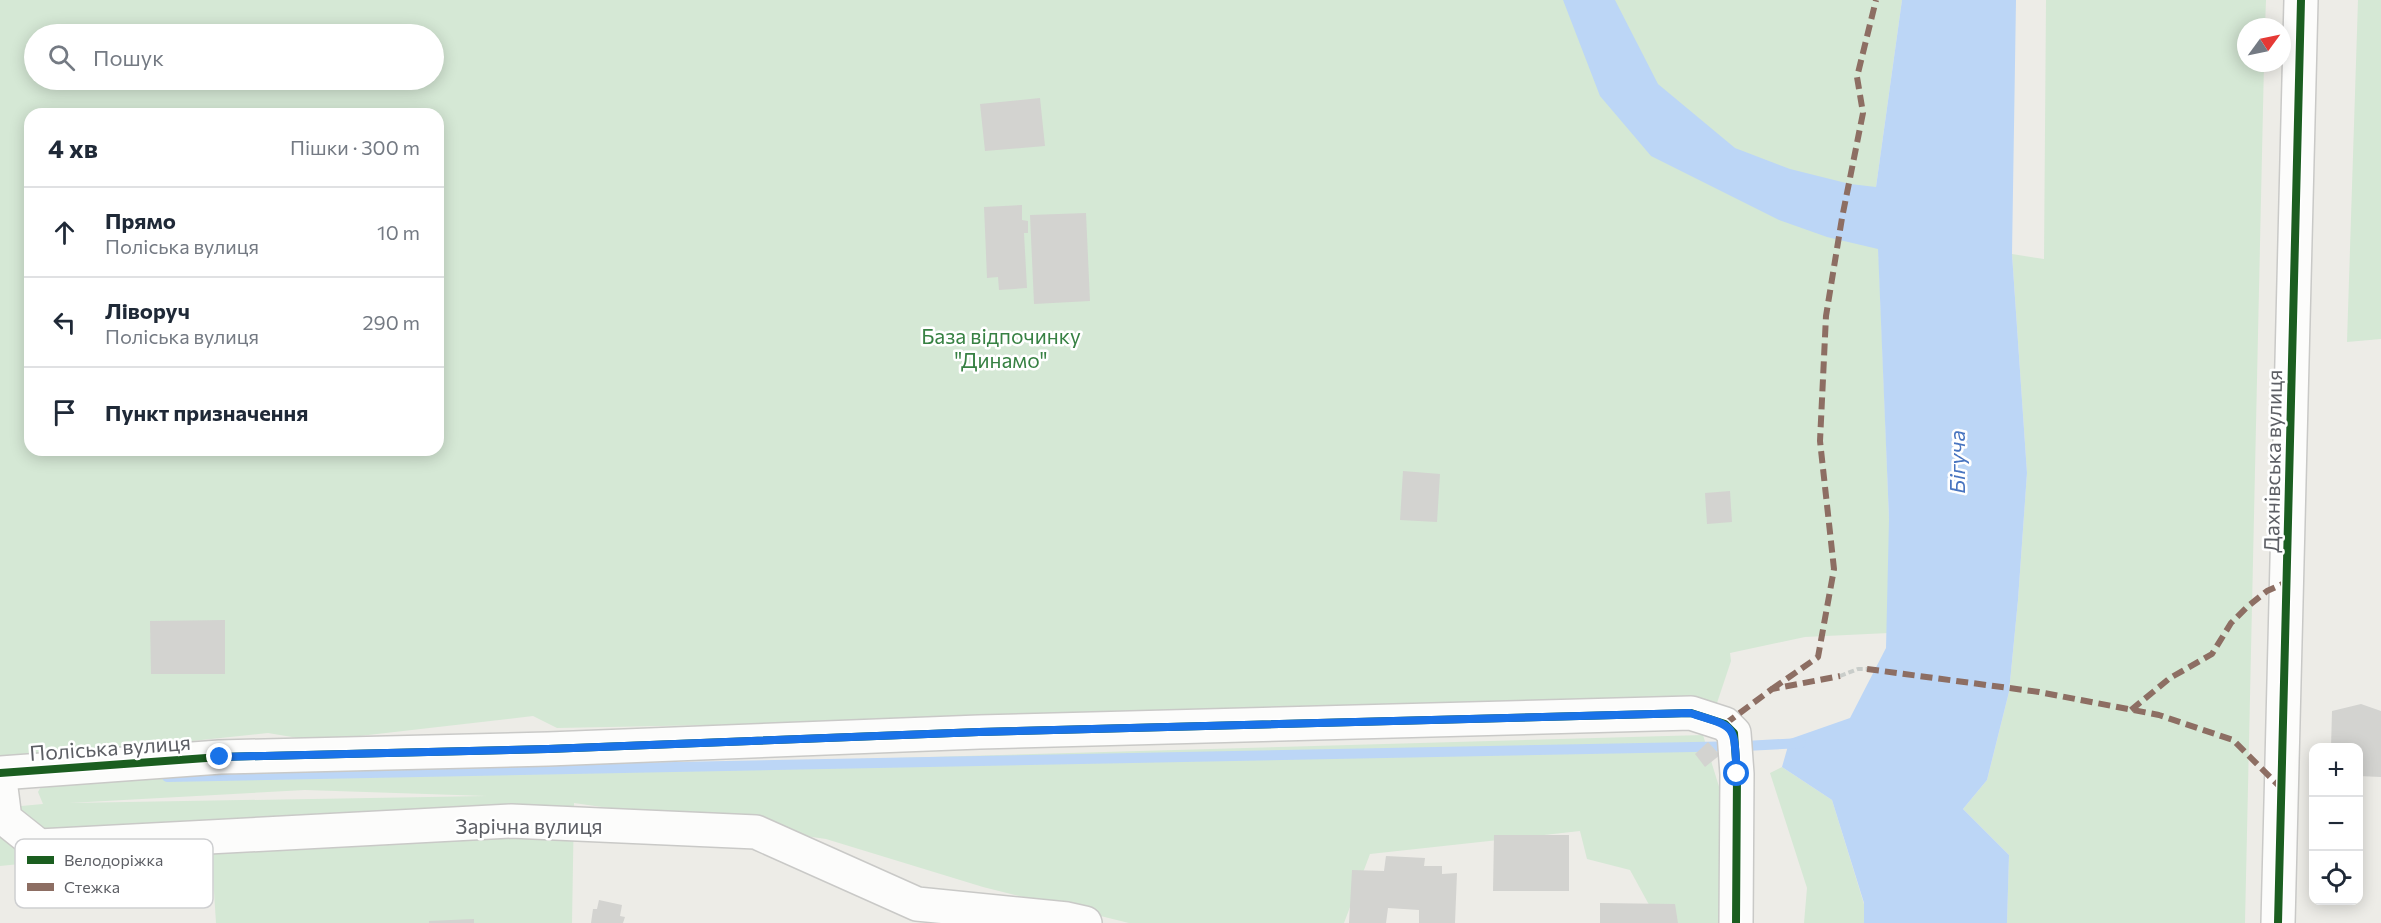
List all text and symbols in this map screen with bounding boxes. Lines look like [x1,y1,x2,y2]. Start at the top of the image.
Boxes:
north arrow [2237,18,2291,72]
search box [24,24,444,90]
icon: search [45,41,78,74]
text: Пошук [93,44,164,71]
text: 4 хв [48,132,98,163]
text: Пішки · 300 m [290,135,420,159]
text: Прямо [105,207,176,234]
icon: ahead [48,216,81,249]
text: 10 m [377,220,420,244]
text: Поліська вулиця [105,234,259,258]
text: Ліворуч [105,297,190,324]
icon: left [48,306,81,339]
text: 290 m [362,310,420,334]
park label: База відпочинку "Динамо" [921,323,1081,372]
text: Поліська вулиця [105,324,259,348]
street label: Дахнівська вулиця [2258,369,2286,553]
icon: arrive [48,396,81,429]
text: Пункт призначення [105,399,308,426]
water label: Бігуча [1943,430,1970,494]
street label: Поліська вулиця [29,729,191,765]
route end [206,743,232,769]
map controls [2309,743,2363,905]
button: + [2309,743,2363,797]
route start [1723,760,1749,786]
button: − [2309,797,2363,851]
street label: Зарічна вулиця [455,813,603,838]
legend [15,839,213,908]
text: Велодоріжка [64,850,163,869]
button: locate [2309,851,2363,905]
text: Стежка [64,877,120,896]

